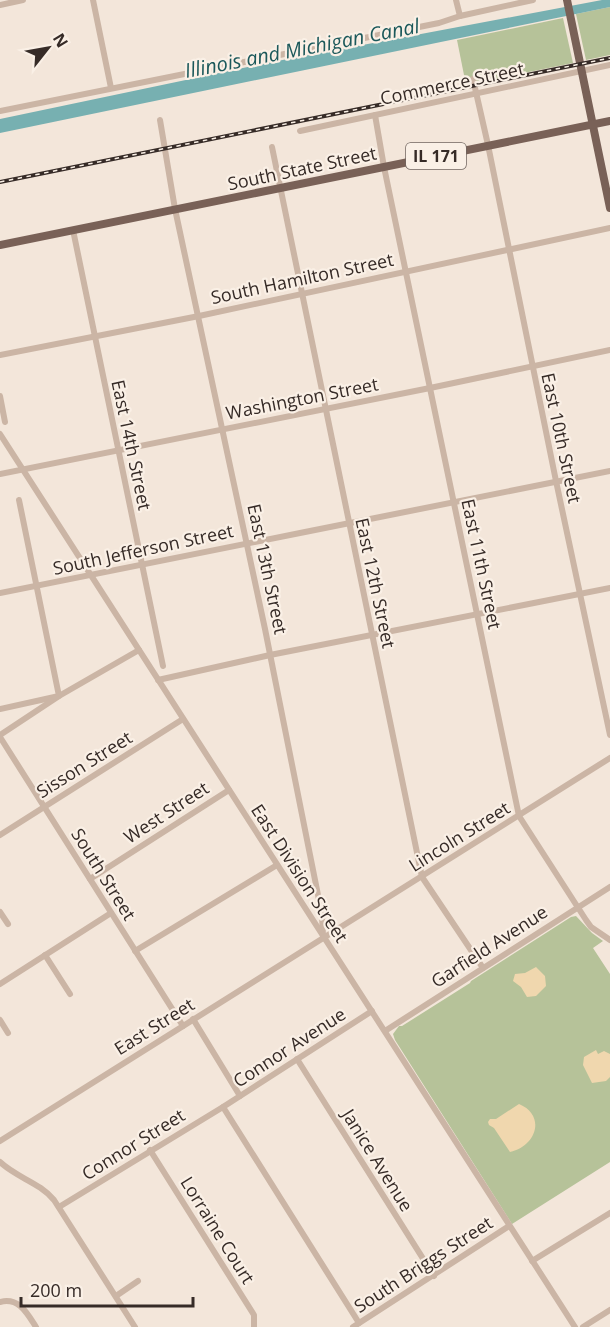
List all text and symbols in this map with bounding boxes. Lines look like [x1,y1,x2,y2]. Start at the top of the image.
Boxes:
water label: Illinois and Michigan Canal [182,12,423,84]
north arrow [18,18,78,78]
text: N [48,29,74,52]
street label: Commerce Street [378,56,526,110]
street label: South State Street [225,140,379,196]
road number: IL 171 [406,143,466,169]
street label: South Hamilton Street [208,247,396,309]
street label: Washington Street [224,371,380,425]
street label: East 10th Street [536,371,588,505]
street label: East 14th Street [106,378,158,512]
street label: East 11th Street [456,497,508,631]
street label: East 13th Street [242,502,294,636]
street label: East 12th Street [350,516,402,650]
street label: South Jefferson Street [51,518,235,580]
street label: Sisson Street [32,725,136,803]
street label: West Street [119,776,213,848]
street label: Lincoln Street [404,795,514,877]
street label: East Division Street [246,799,354,947]
street label: South Street [66,823,142,925]
street label: Garfield Avenue [426,899,552,993]
street label: East Street [109,992,199,1060]
street label: Connor Avenue [228,1002,350,1092]
street label: Connor Street [77,1103,189,1185]
street label: Janice Avenue [336,1103,419,1216]
street label: Lorraine Court [175,1172,261,1288]
street label: South Briggs Street [349,1210,497,1318]
scale bar [21,1270,194,1308]
text: 200 m [30,1278,82,1302]

